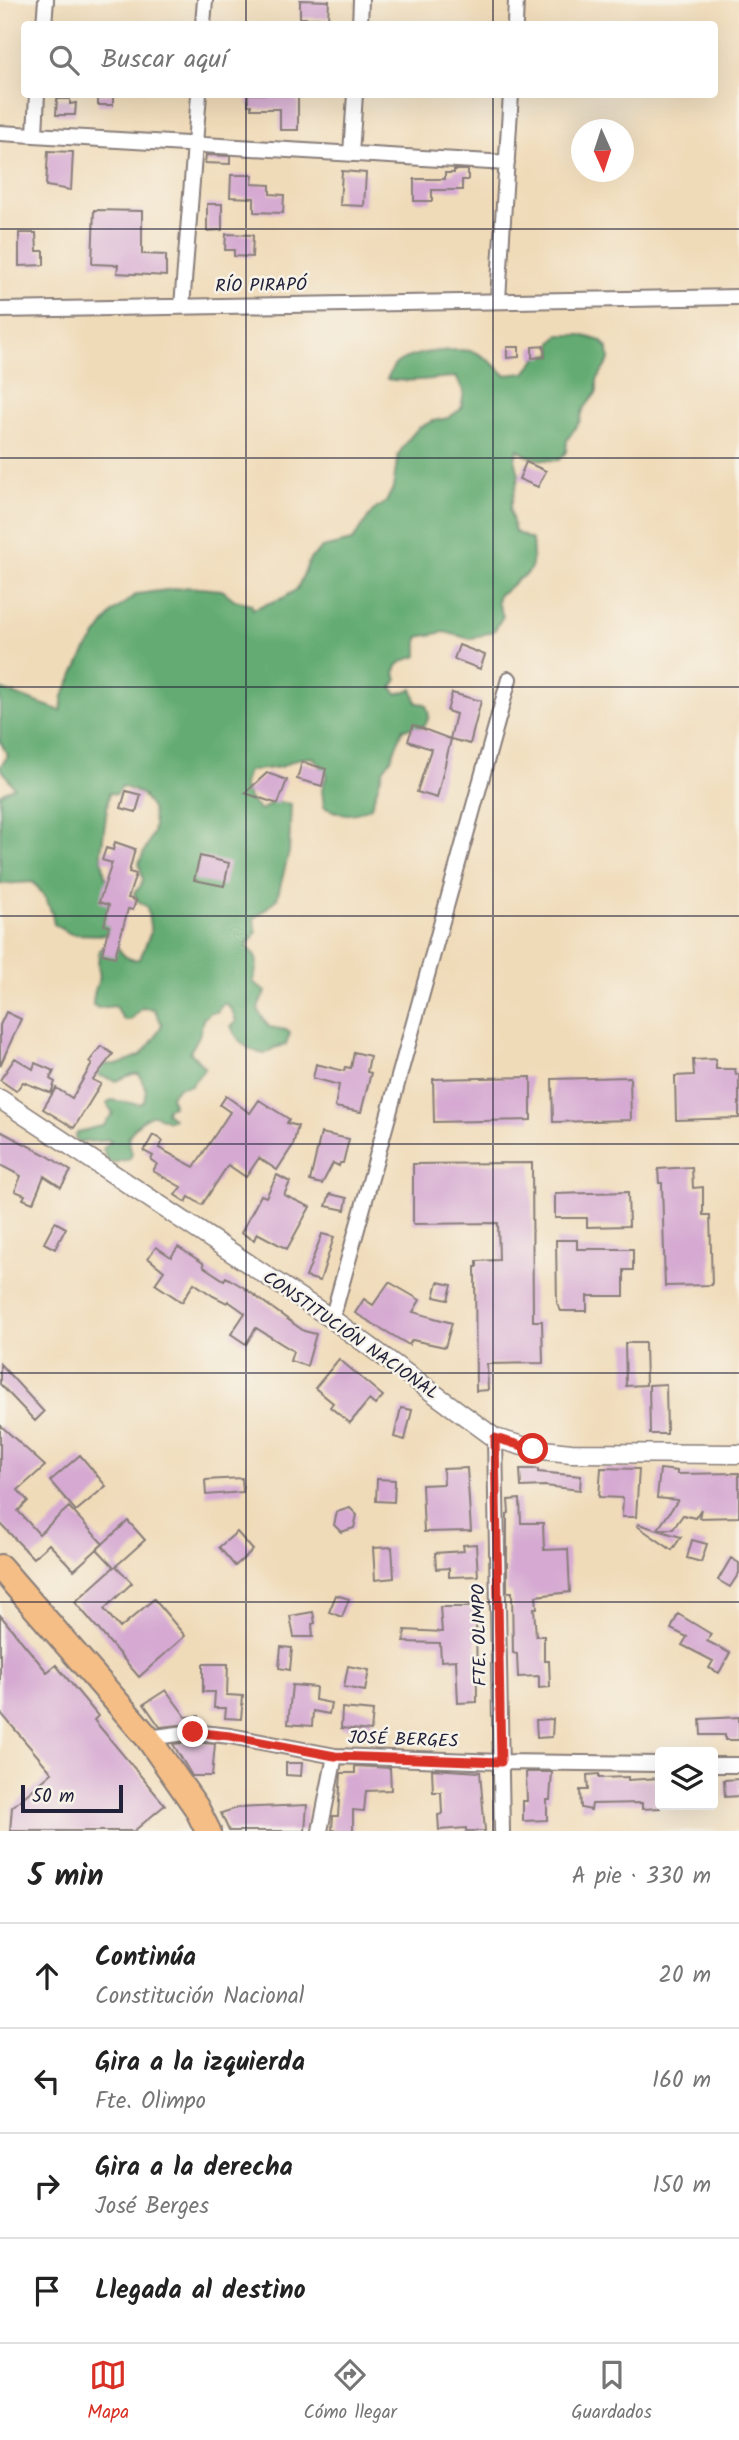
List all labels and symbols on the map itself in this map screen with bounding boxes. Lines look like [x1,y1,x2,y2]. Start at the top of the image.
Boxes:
north arrow [571,119,634,182]
street label: RÍO PIRAPÓ [215,271,308,302]
street label: CONSTITUCIÓN NACIONAL [256,1264,444,1408]
route start [517,1433,548,1464]
street label: FTE. OLIMPO [465,1583,496,1686]
route end [177,1716,208,1747]
street label: JOSÉ BERGES [347,1724,459,1757]
scale bar [21,1782,122,1814]

